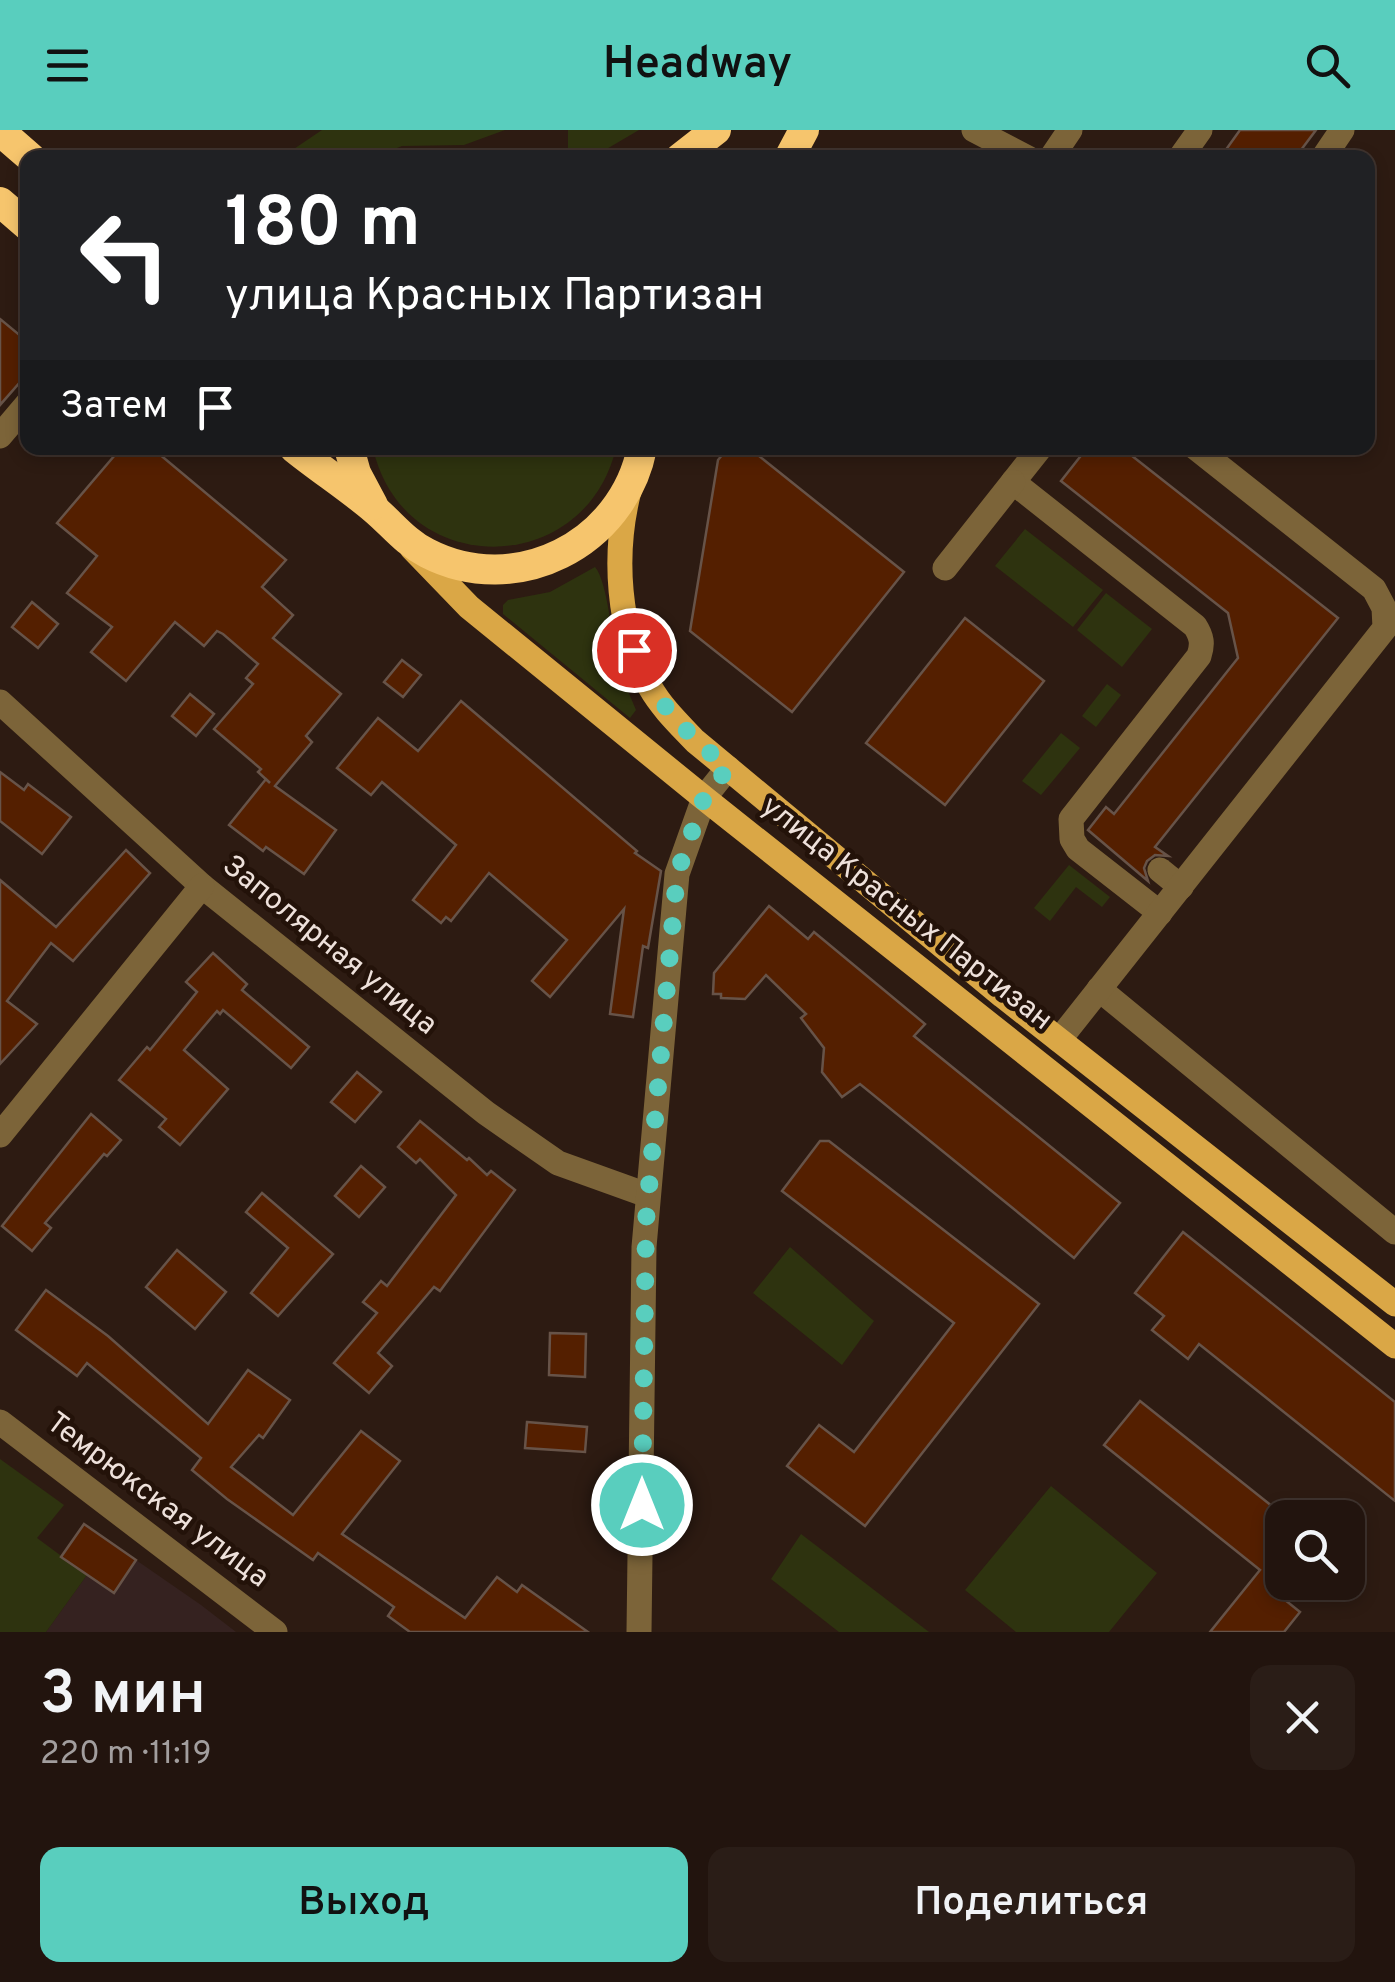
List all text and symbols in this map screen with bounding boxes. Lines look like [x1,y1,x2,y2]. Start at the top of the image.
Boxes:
text: Headway [603,37,792,94]
icon: menu [40,38,95,93]
icon: search [1300,38,1355,93]
text: 180 m [225,182,421,271]
icon: left [60,190,190,320]
text: улица Красных Партизан [225,269,764,326]
icon: arrive [188,380,243,435]
text: Затем [60,383,168,432]
pin [592,608,677,693]
icon: arrive [607,623,662,678]
street label: улица Красных Партизан [753,789,1059,1039]
street label: Заполярная улица [214,848,444,1044]
street label: Темрюкская улица [38,1405,276,1597]
position arrow [590,1453,694,1557]
map controls [1265,1500,1365,1600]
button: search [1265,1500,1365,1600]
text: 3 мин [40,1659,206,1735]
button: close [1250,1665,1355,1770]
text: 220 m · 11:19 [40,1735,212,1775]
button: Выход [40,1847,688,1962]
button: Поделиться [708,1847,1355,1962]

